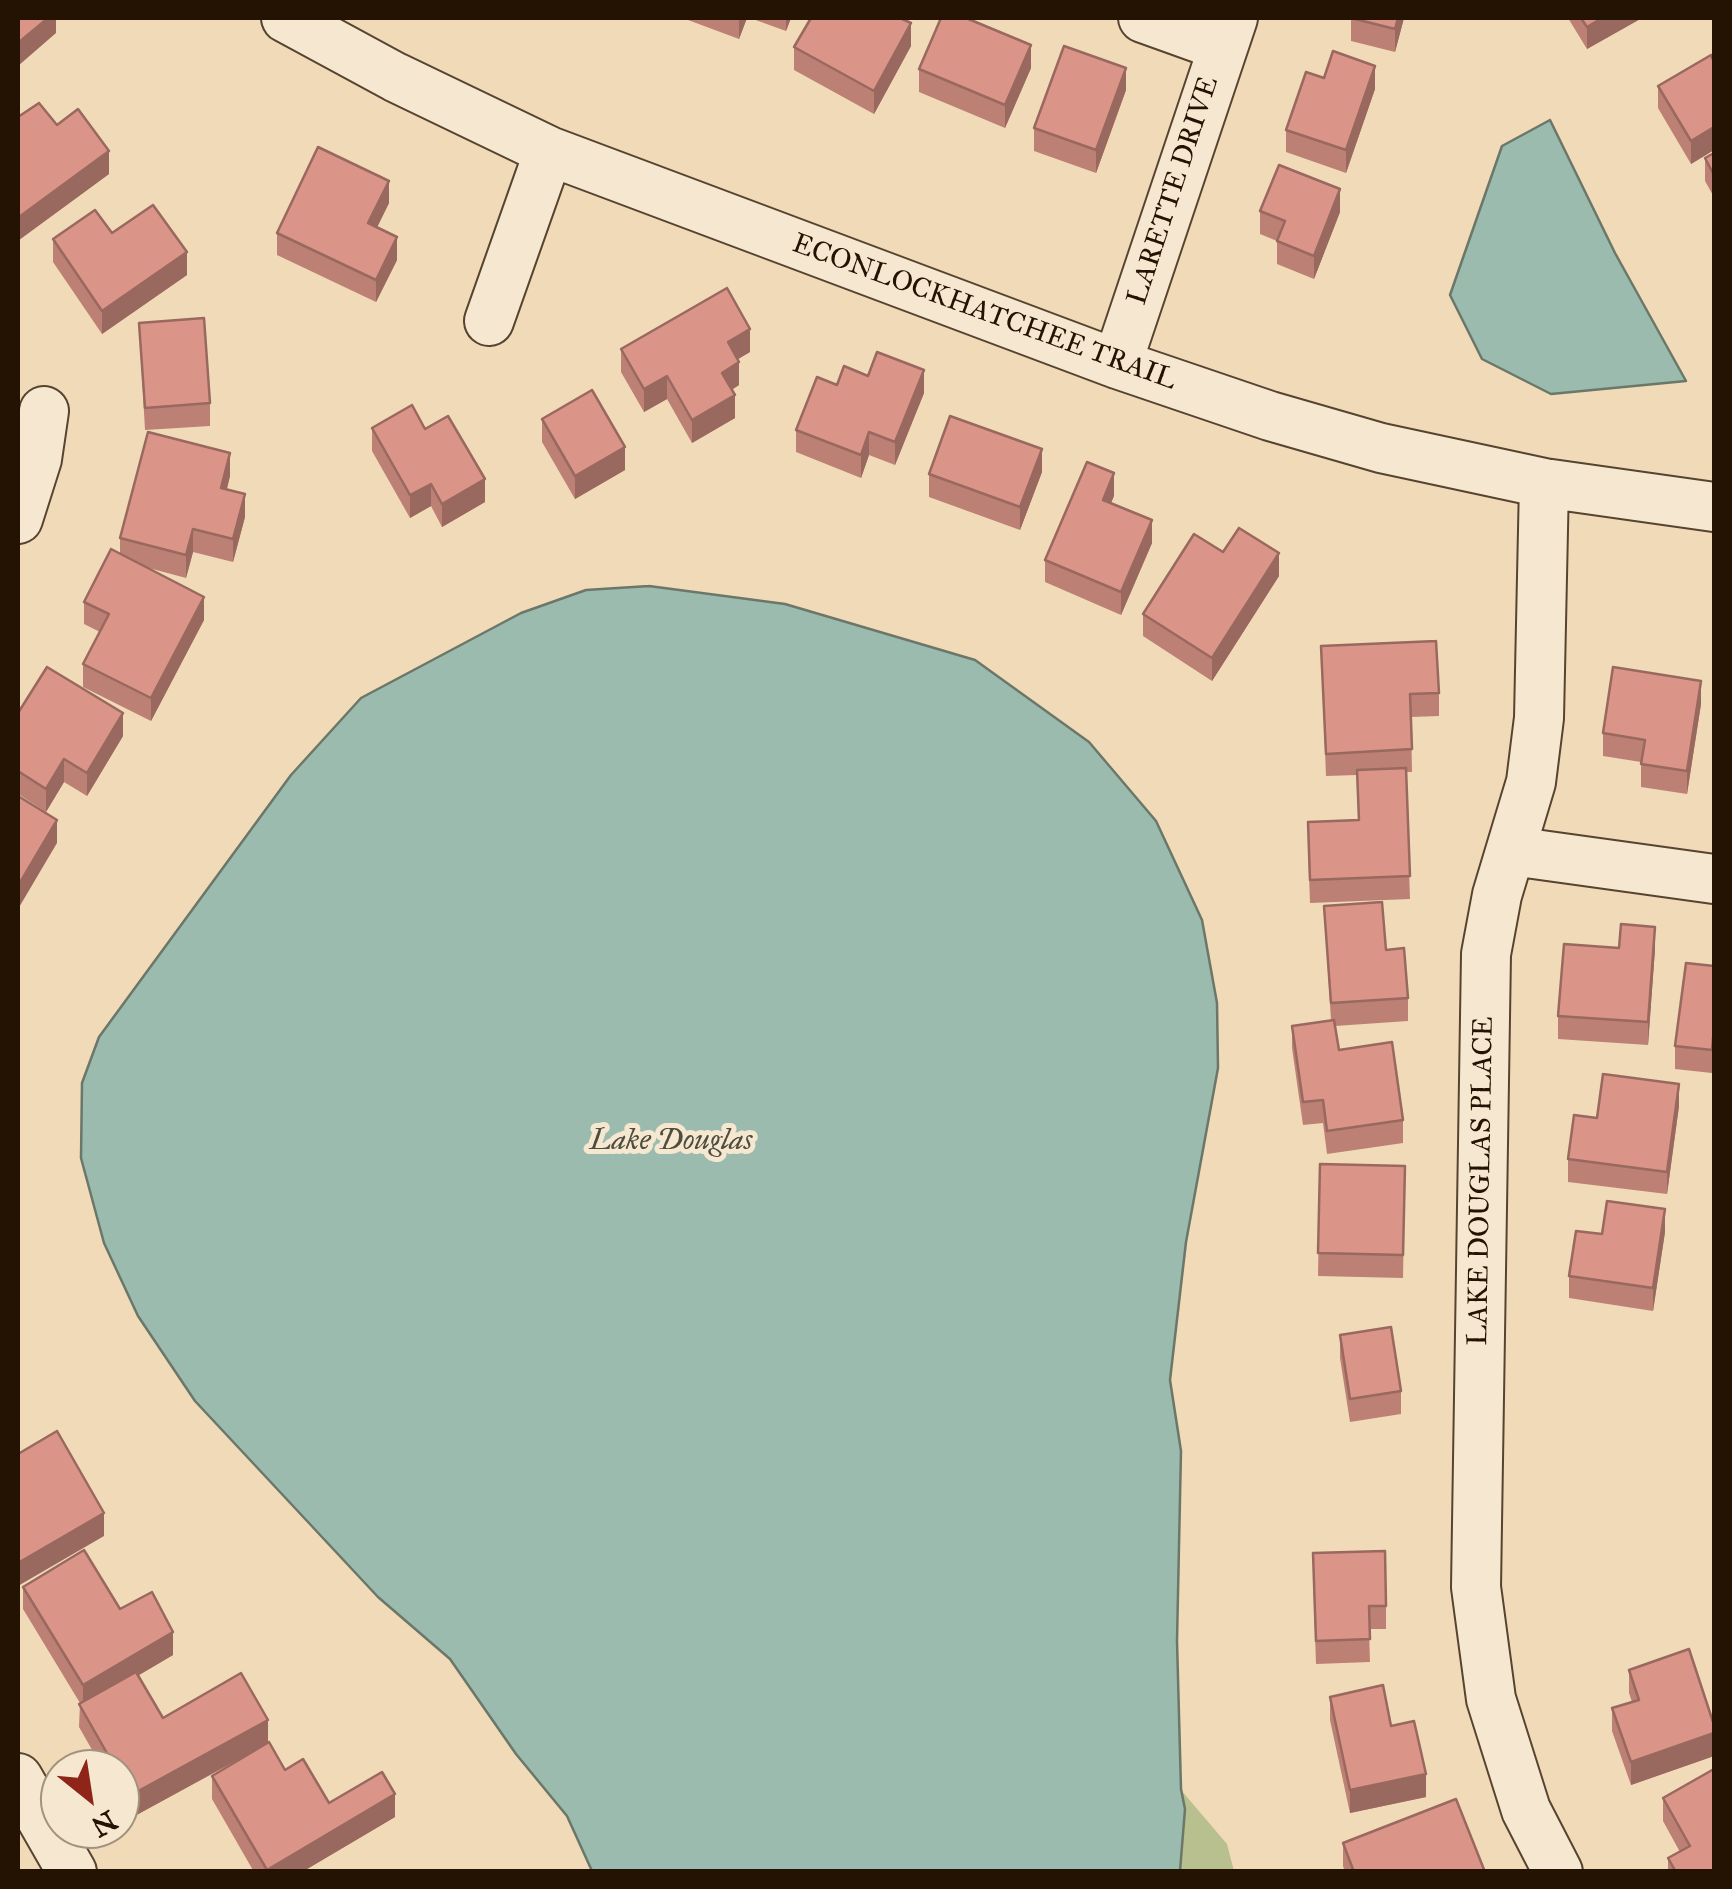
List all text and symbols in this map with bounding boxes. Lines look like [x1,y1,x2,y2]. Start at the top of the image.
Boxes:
street label: LARETTE DRIVE [1121,73,1227,309]
street label: ECONLOCKHATCHEE TRAIL [787,228,1181,398]
street label: LAKE DOUGLAS PLACE [1462,1016,1502,1346]
water label: Lake Douglas [590,1124,752,1160]
north arrow [40,1749,140,1849]
text: N [85,1803,123,1845]

